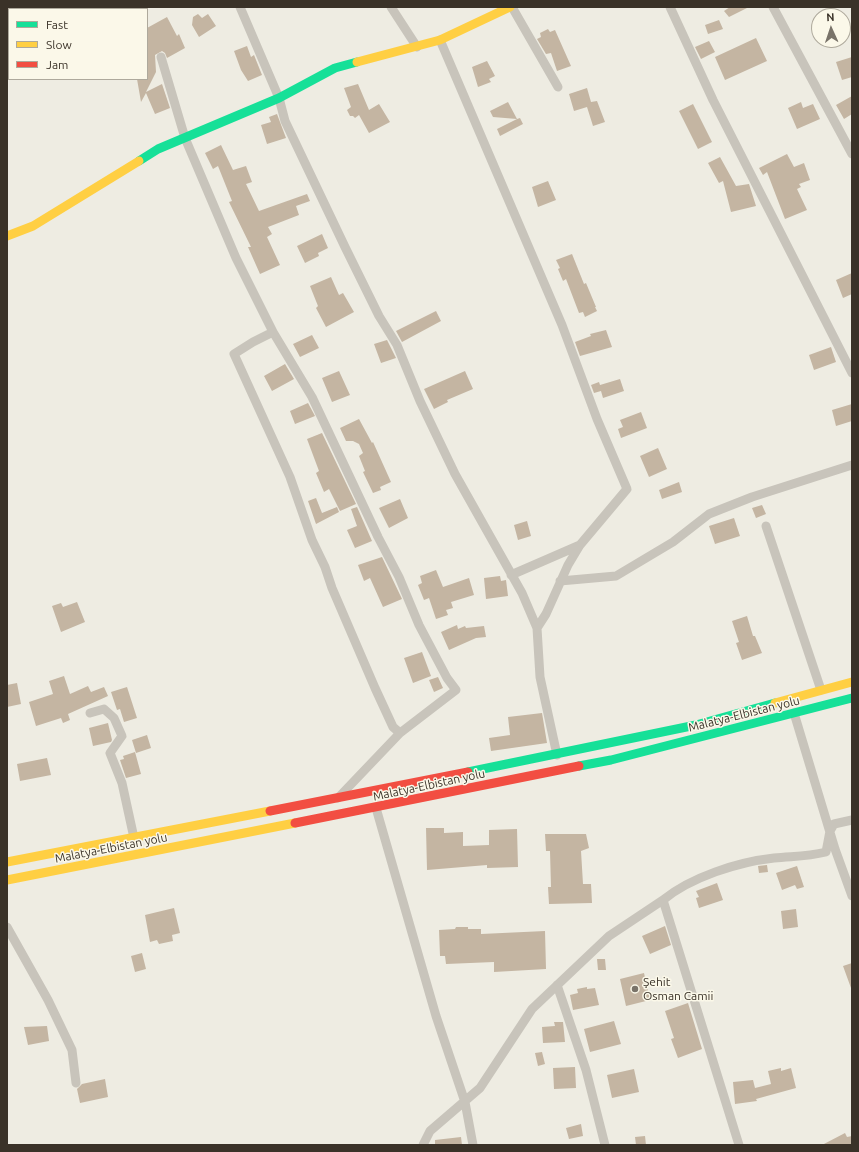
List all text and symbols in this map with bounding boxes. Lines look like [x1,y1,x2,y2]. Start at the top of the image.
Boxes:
legend [8,8,148,80]
north arrow [811,8,851,48]
text: N [826,11,835,23]
text: Fast [46,18,68,31]
text: Slow [46,38,72,51]
text: Jam [46,58,68,71]
street label: Malatya-Elbistan yolu [687,693,801,735]
street label: Malatya-Elbistan yolu [372,766,486,804]
street label: Malatya-Elbistan yolu [54,830,168,866]
place label: Şehit Osman Camii [643,975,713,1003]
marker: Şehit Osman Camii [630,984,640,994]

